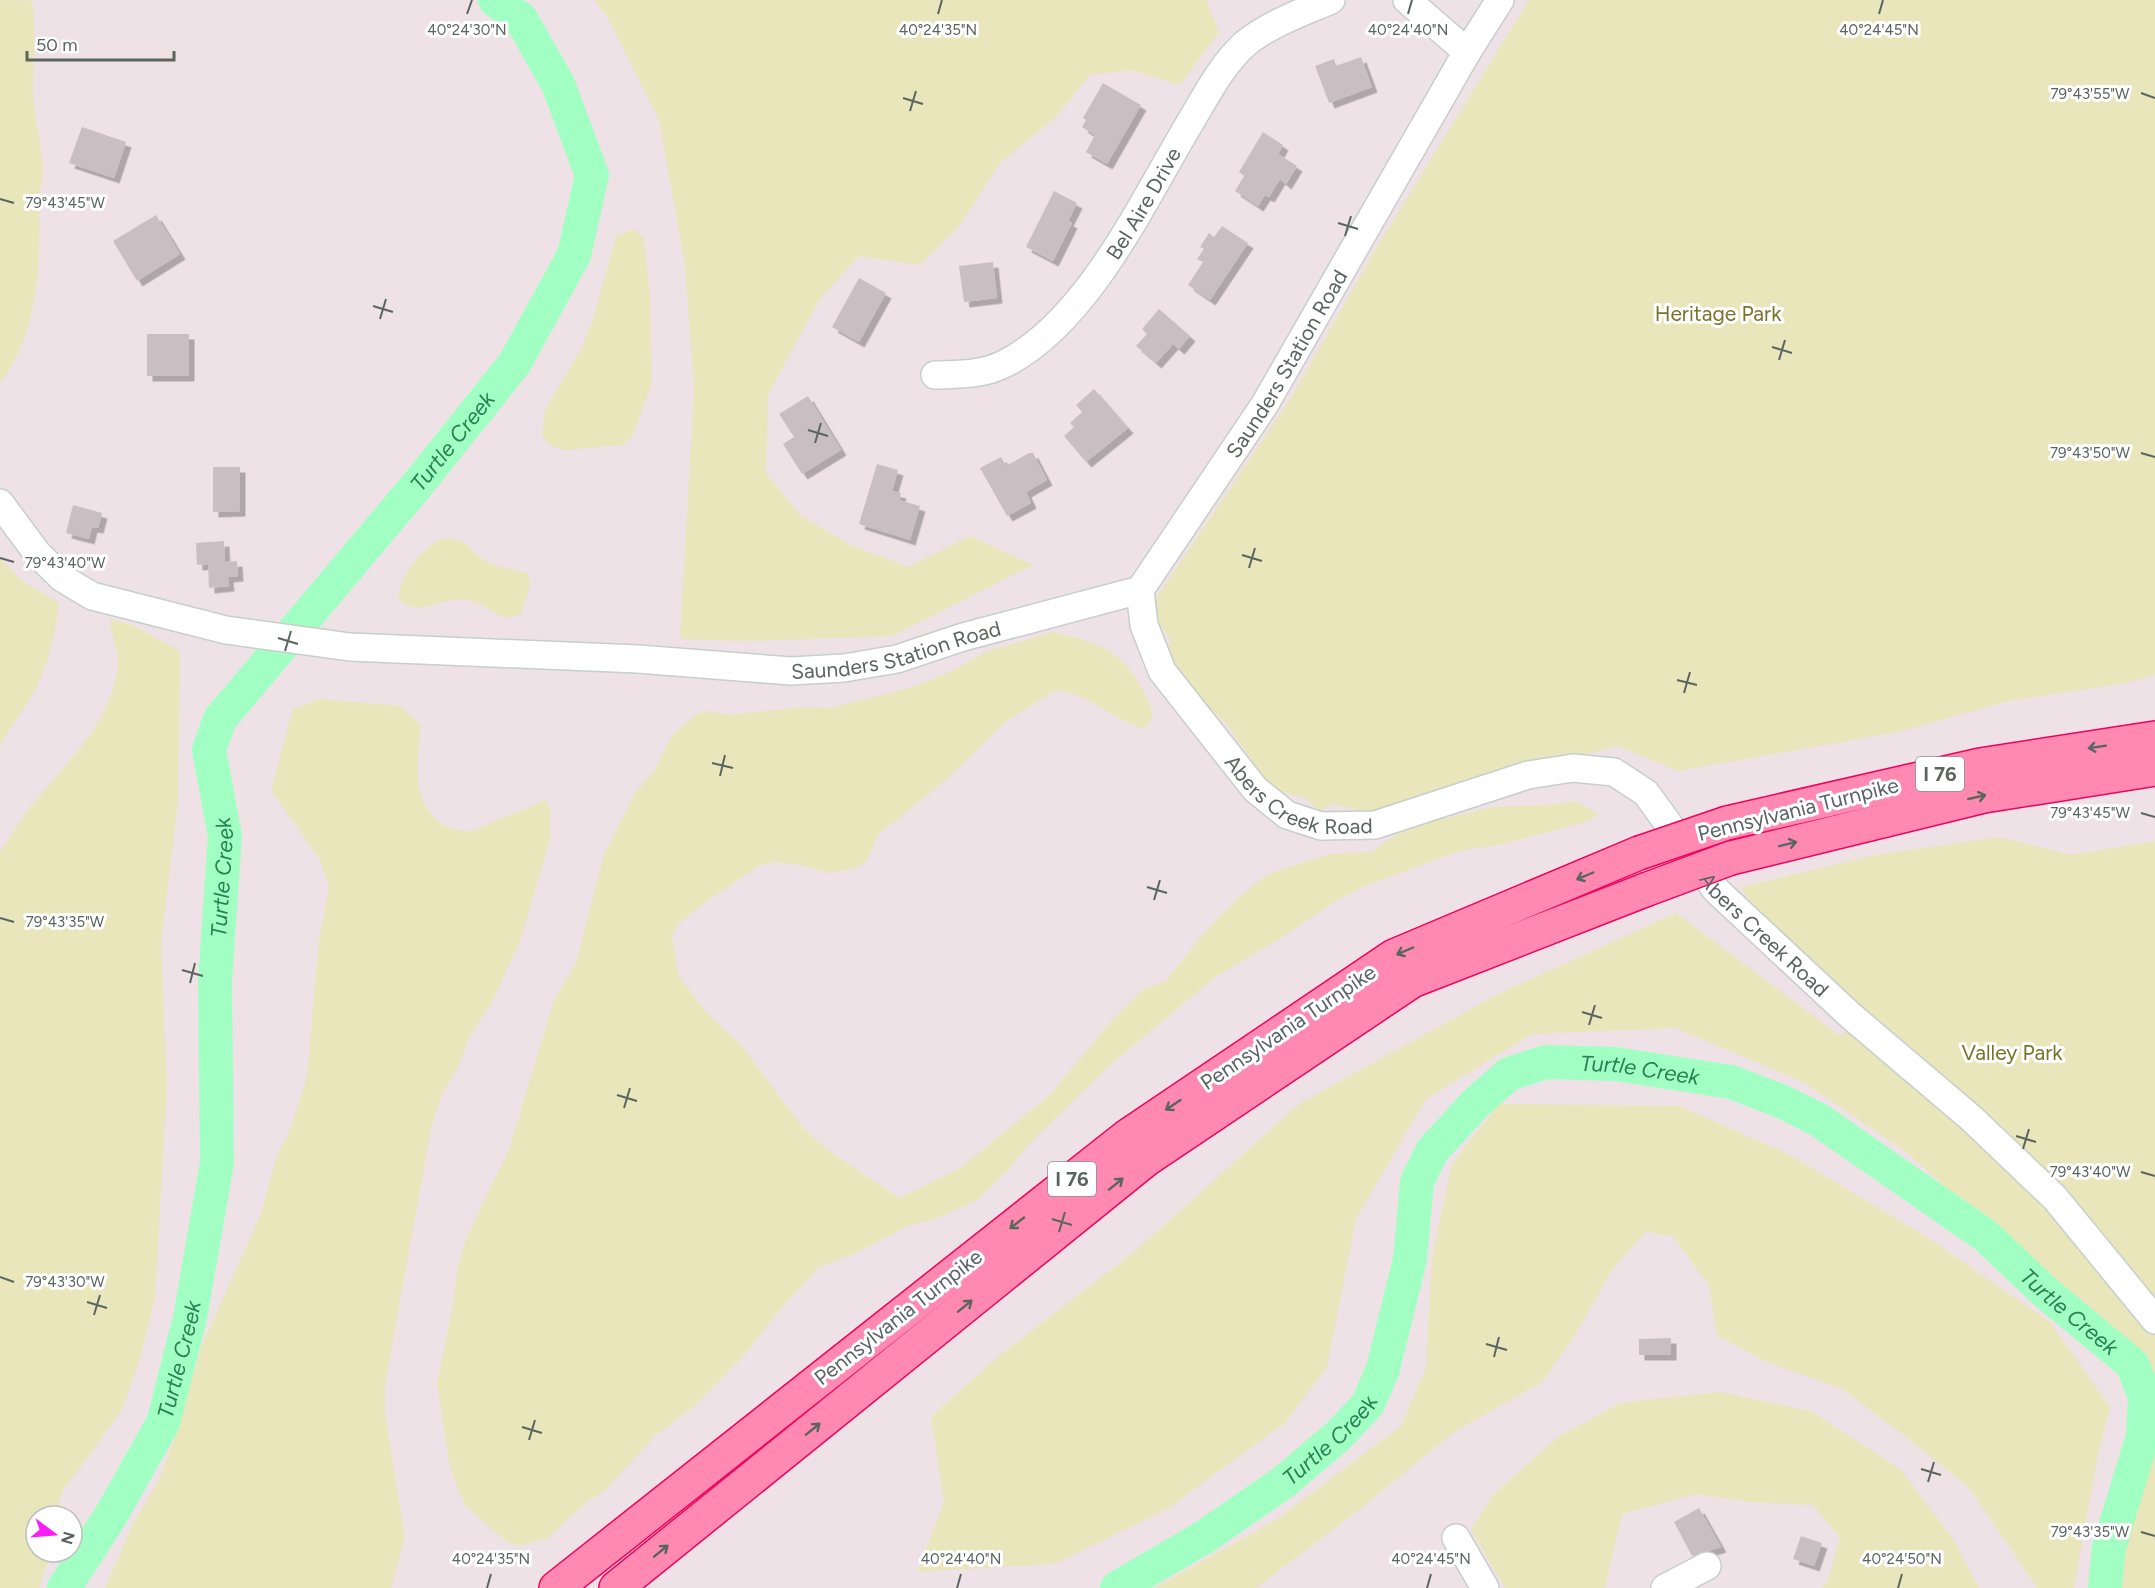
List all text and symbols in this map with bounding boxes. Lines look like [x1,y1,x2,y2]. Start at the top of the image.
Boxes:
text: 40°24'30"N [427,21,507,39]
text: 40°24'35"N [899,21,977,39]
text: 40°24'40"N [1368,21,1448,39]
text: 40°24'45"N [1839,21,1919,39]
scale bar [27,24,174,62]
text: 50 m [36,34,78,56]
text: 79°43'55"W [2050,85,2130,103]
street label: Bel Aire Drive [1100,143,1186,264]
text: 79°43'45"W [25,194,105,212]
street label: Saunders Station Road [1220,265,1352,462]
park label: Heritage Park [1655,301,1782,326]
water label: Turtle Creek [404,385,501,497]
text: 79°43'50"W [2050,444,2131,462]
text: 79°43'40"W [25,554,106,572]
street label: Saunders Station Road [790,615,1003,683]
one-way arrow [2088,742,2108,753]
street label: Abers Creek Road [1220,750,1373,839]
road number: I 76 [1916,757,1964,791]
street label: Pennsylvania Turnpike [1695,772,1901,846]
one-way arrow [1968,791,1987,803]
text: 79°43'45"W [2050,804,2130,822]
water label: Turtle Creek [205,814,239,938]
one-way arrow [1778,837,1797,849]
street label: Abers Creek Road [1695,867,1834,1002]
one-way arrow [1576,871,1595,882]
text: 79°43'35"W [26,913,105,931]
one-way arrow [1397,946,1415,957]
street label: Pennsylvania Turnpike [1196,959,1380,1095]
park label: Valley Park [1961,1040,2063,1065]
water label: Turtle Creek [1580,1049,1703,1091]
one-way arrow [1165,1099,1181,1111]
road number: I 76 [1048,1162,1096,1196]
text: 79°43'40"W [2050,1163,2131,1181]
one-way arrow [1108,1177,1124,1190]
one-way arrow [1010,1216,1026,1229]
street label: Pennsylvania Turnpike [809,1244,987,1390]
water label: Turtle Creek [2015,1262,2125,1361]
text: 79°43'30"W [25,1273,105,1291]
water label: Turtle Creek [151,1298,206,1421]
one-way arrow [957,1299,972,1313]
water label: Turtle Creek [1277,1391,1384,1491]
one-way arrow [805,1422,821,1435]
north arrow [24,1504,84,1564]
text: 79°43'35"W [2051,1523,2130,1541]
text: N [57,1529,79,1547]
one-way arrow [653,1545,669,1558]
text: 40°24'35"N [452,1550,530,1568]
text: 40°24'40"N [921,1550,1001,1568]
text: 40°24'45"N [1391,1550,1471,1568]
text: 40°24'50"N [1862,1550,1942,1568]

